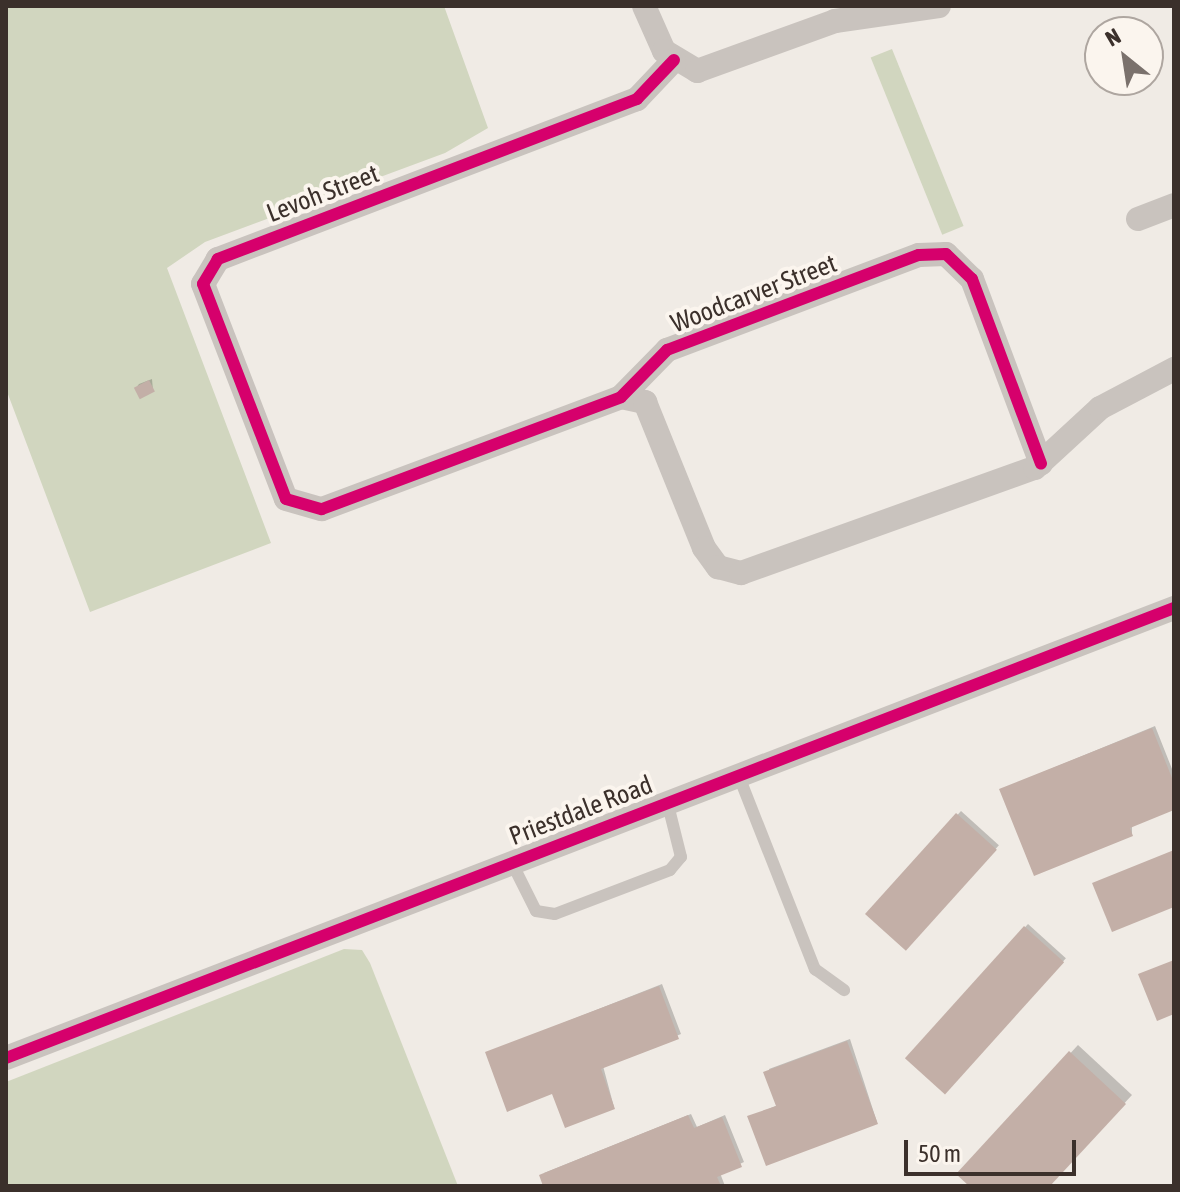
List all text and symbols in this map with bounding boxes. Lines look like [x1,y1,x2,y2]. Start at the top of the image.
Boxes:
north arrow [1084,16,1164,96]
text: N [1101,22,1125,51]
street label: Levoh Street [263,158,383,230]
street label: Woodcarver Street [667,248,841,340]
street label: Priestdale Road [505,769,657,853]
scale bar [908,1124,1080,1174]
text: 50 m [918,1140,961,1167]

